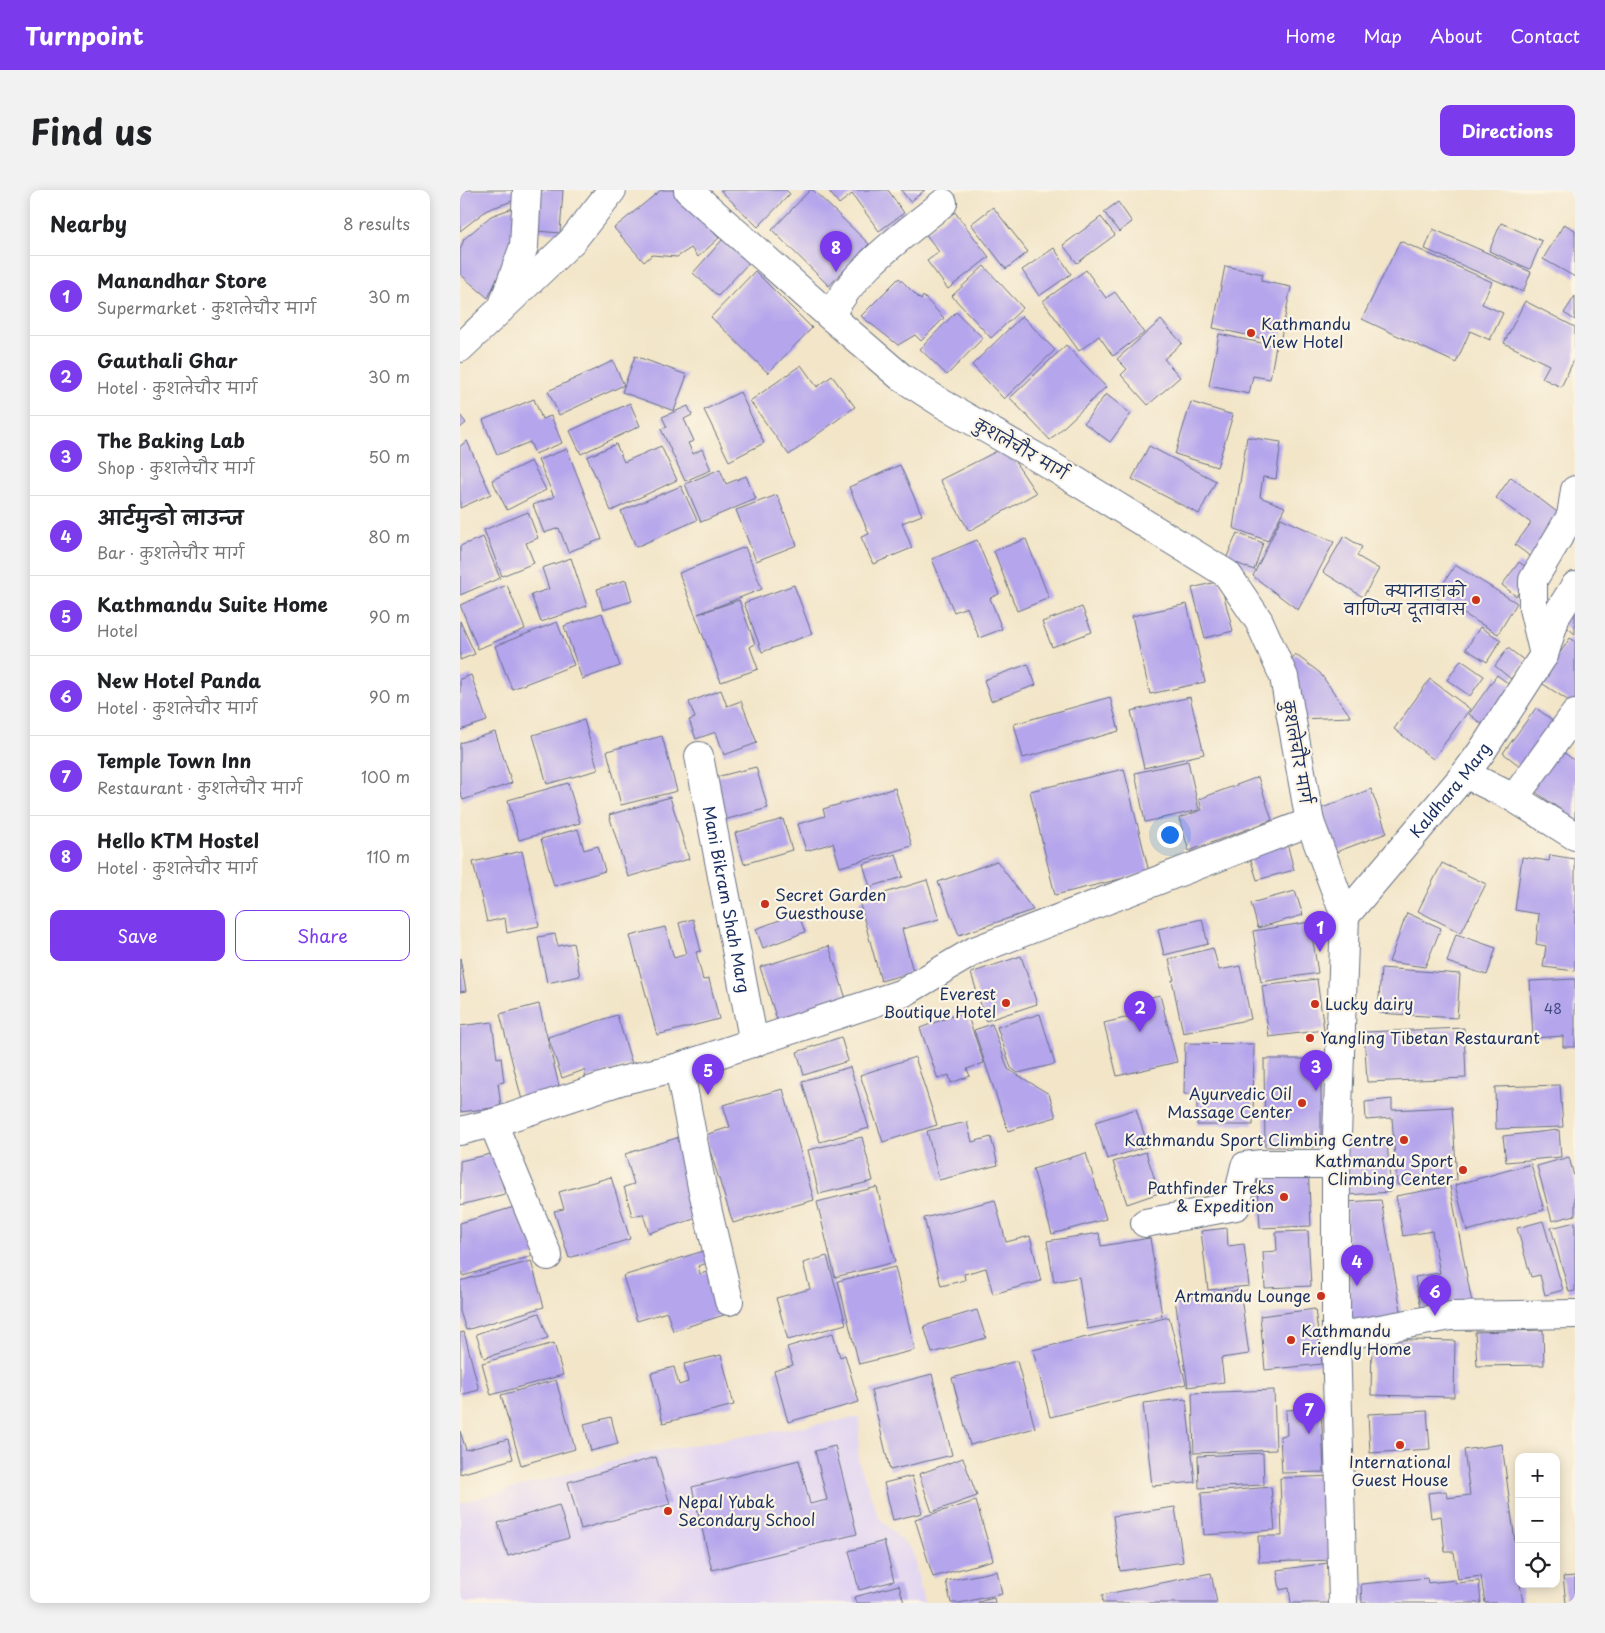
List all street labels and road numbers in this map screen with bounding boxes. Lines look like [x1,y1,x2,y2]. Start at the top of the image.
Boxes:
street label: कुशलेचौर मार्ग [969,411,1074,486]
street label: कुशलेचौर मार्ग [1276,698,1319,807]
street label: Kaldhara Marg [1403,737,1496,842]
street label: Mani Bikram Shah Marg [698,804,757,995]

